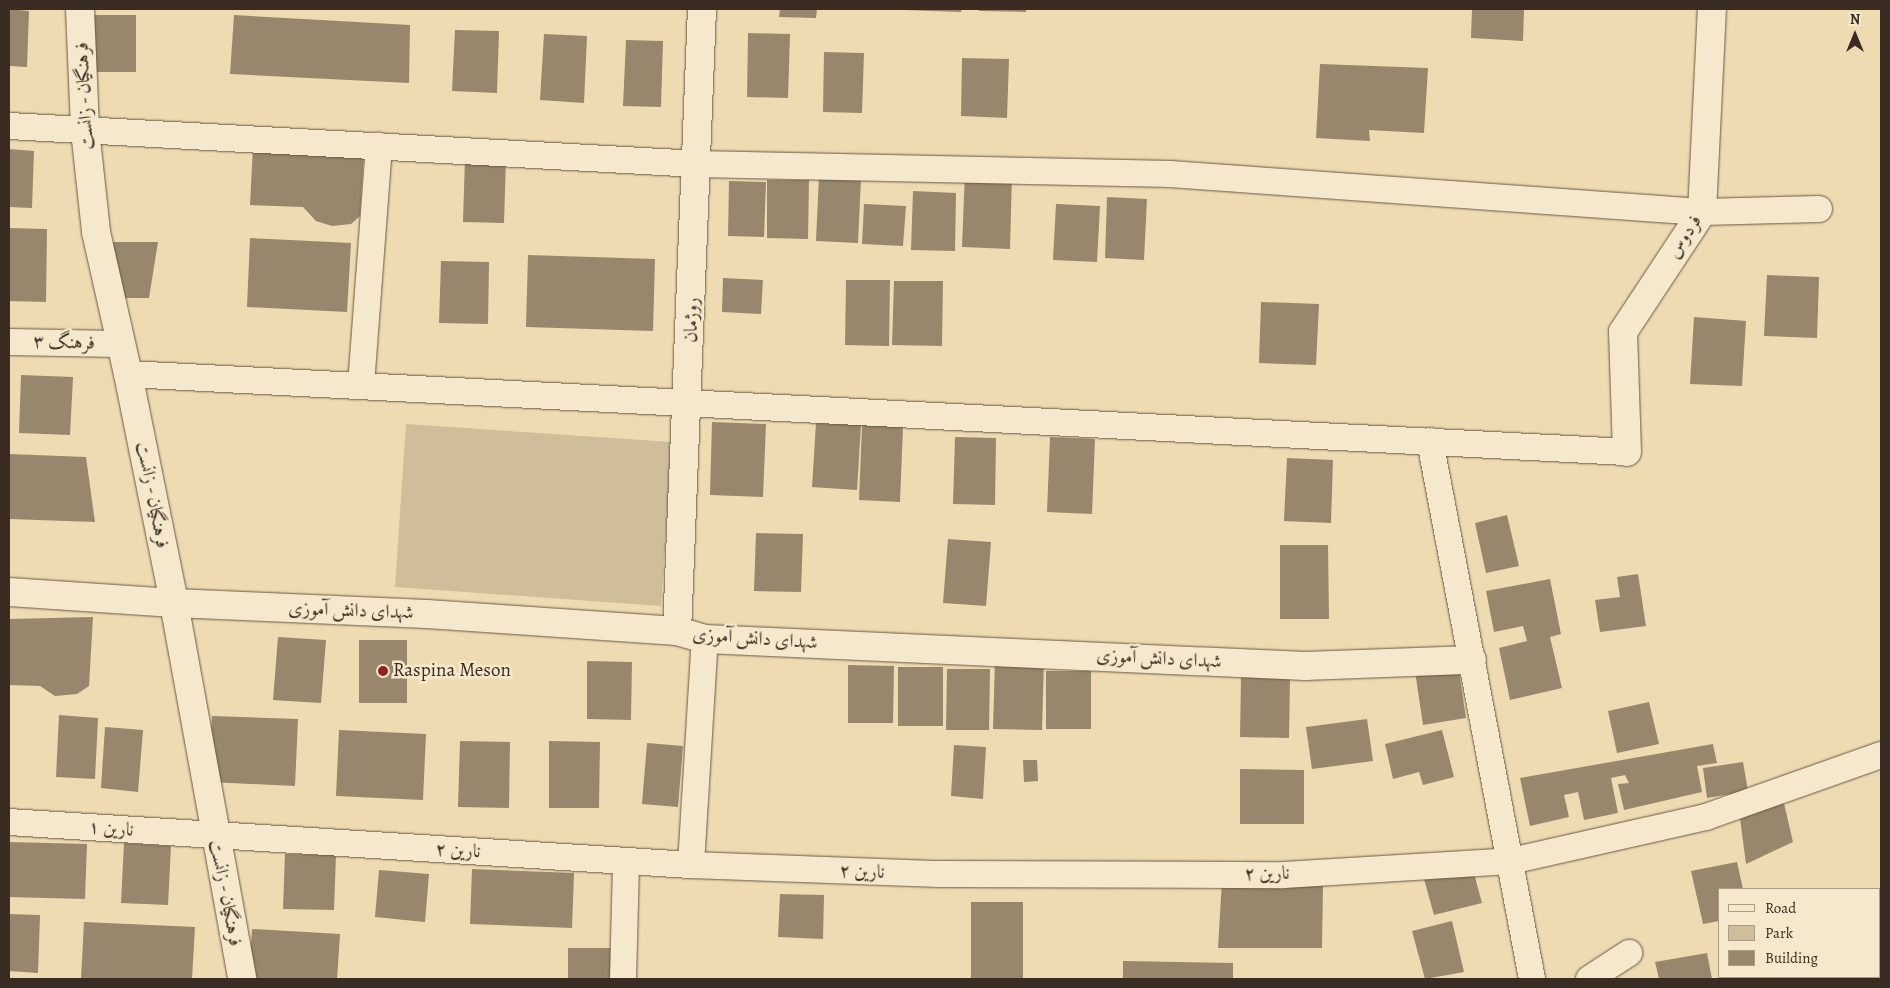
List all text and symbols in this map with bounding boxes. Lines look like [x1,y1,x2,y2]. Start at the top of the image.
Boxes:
north arrow [1830,10,1880,60]
text: N [1850,10,1860,29]
street label: فرهنگیان - زانست [71,41,99,151]
street label: فردوس [1663,211,1707,263]
street label: روژمان [680,297,704,343]
street label: فرهنگ ۳ [33,331,95,355]
street label: فرهنگیان - زانست [130,440,174,550]
street label: شهدای دانش آموزی [288,597,414,625]
street label: شهدای دانش آموزی [692,623,818,655]
street label: شهدای دانش آموزی [1096,644,1222,674]
place label: Raspina Meson [393,660,511,682]
marker: Raspina Meson [377,665,389,677]
street label: نارین ۱ [88,816,134,842]
street label: فرهنگیان - زانست [203,838,247,948]
street label: نارین ۲ [435,838,481,864]
street label: نارین ۲ [839,860,885,884]
street label: نارین ۲ [1244,862,1290,886]
legend [1718,888,1880,978]
text: Road [1765,898,1796,918]
text: Park [1765,923,1793,943]
text: Building [1765,948,1818,968]

